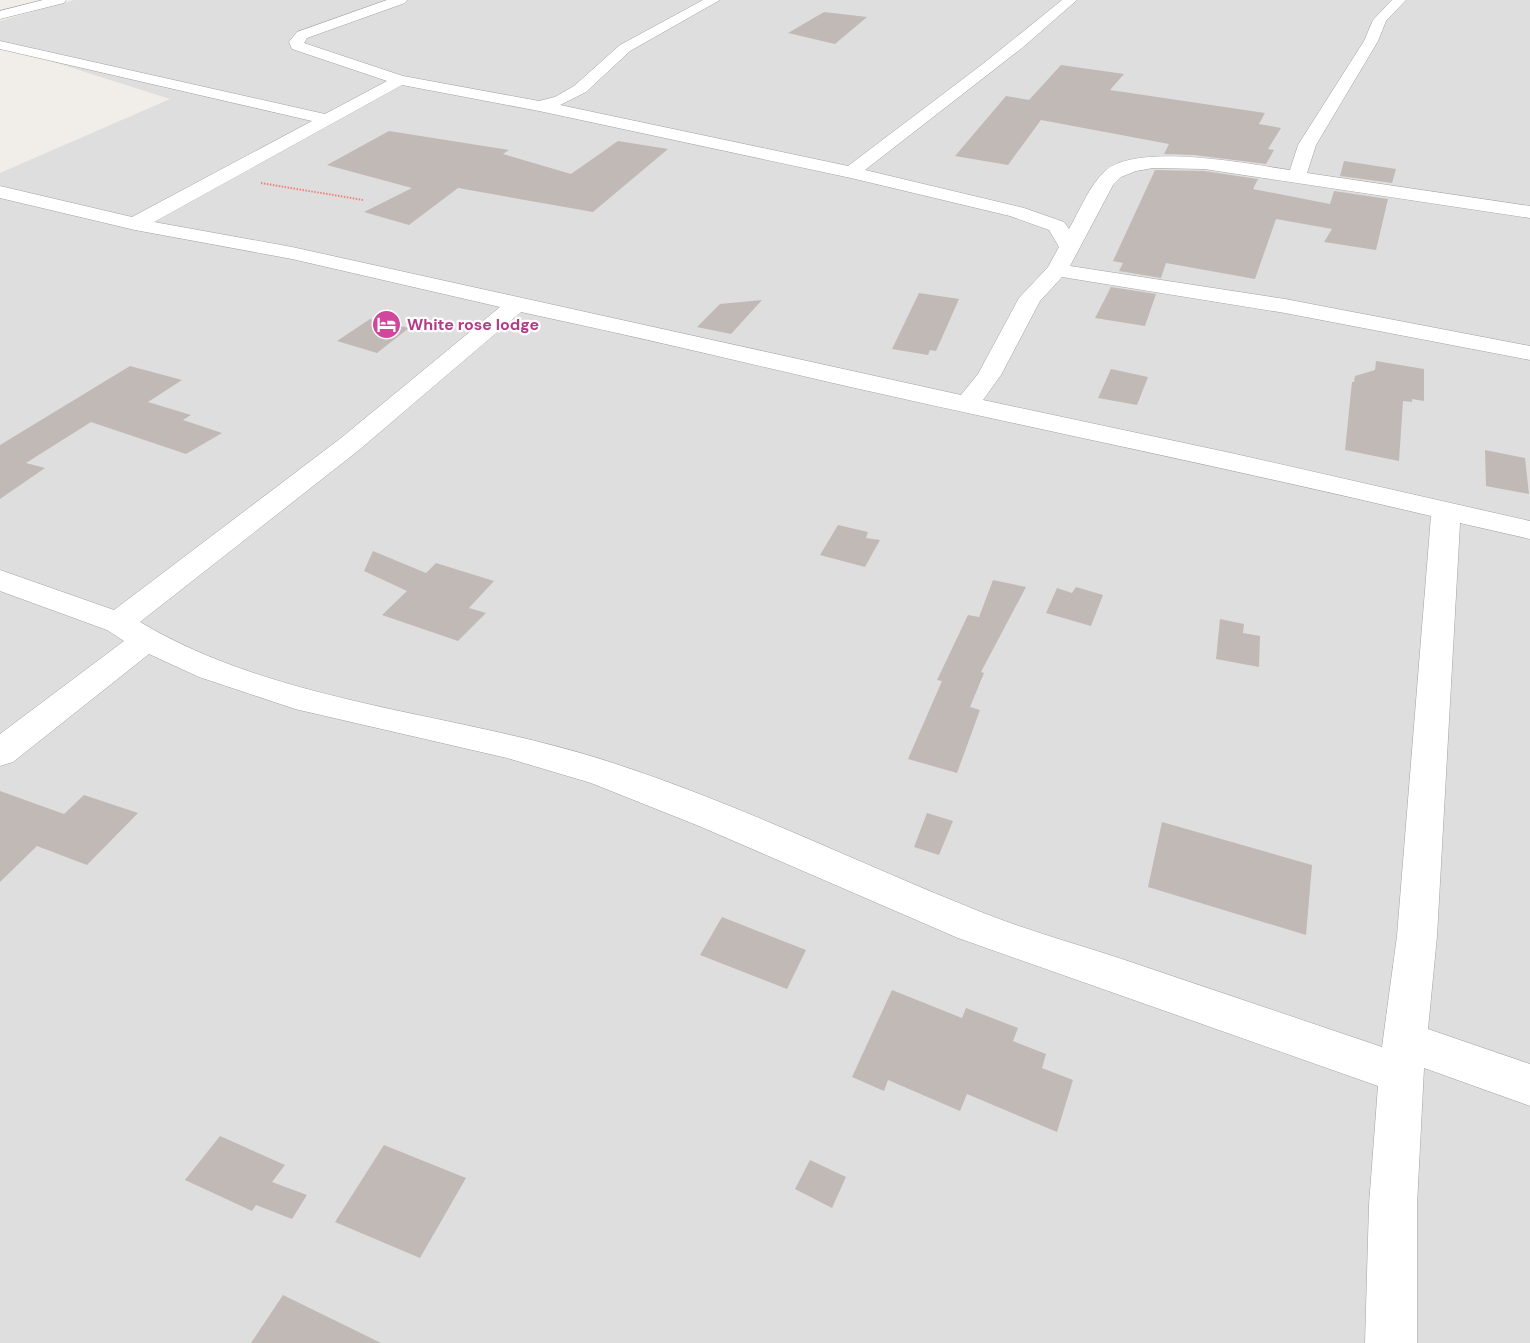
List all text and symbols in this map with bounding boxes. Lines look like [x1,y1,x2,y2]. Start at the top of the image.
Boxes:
hotel icon: White rose lodge [370,308,402,340]
place label: White rose lodge [407,314,539,335]

